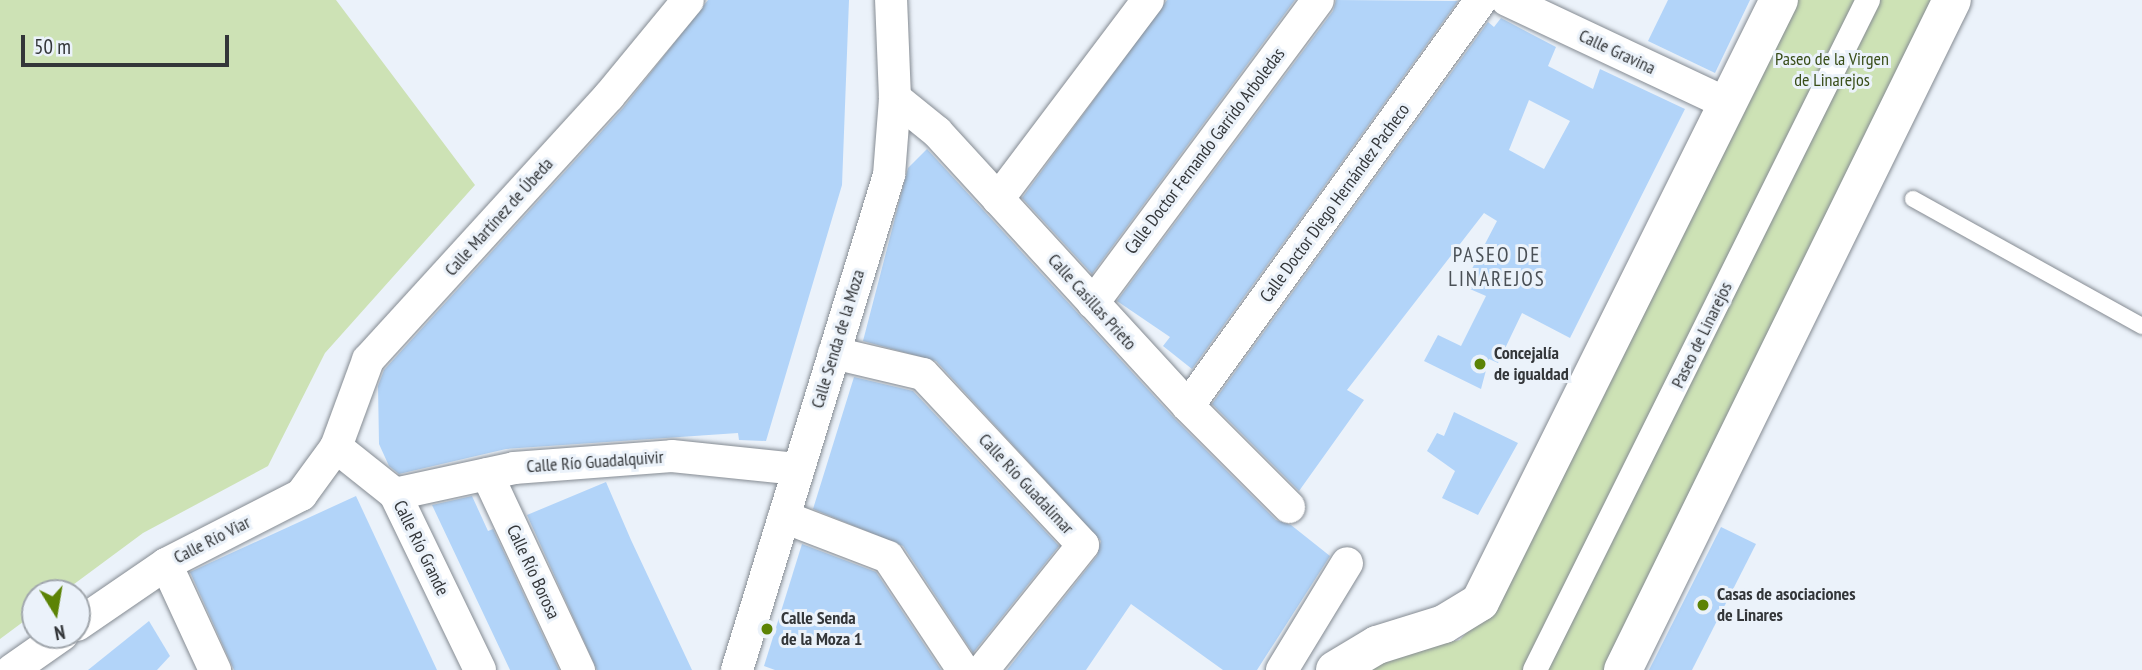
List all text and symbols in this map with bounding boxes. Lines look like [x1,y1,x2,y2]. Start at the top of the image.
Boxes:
scale bar [24,21,233,65]
street label: Calle Gravina [1575,25,1659,79]
text: 50 m [34,33,71,60]
street label: Calle Doctor Fernando Garrido Arboledas [1120,43,1290,259]
park label: Paseo de la Virgen de Linarejos [1775,49,1889,92]
street label: Calle Doctor Diego Hernández Pacheco [1256,99,1414,307]
street label: Calle Martínez de Úbeda [440,153,558,281]
district label: PASEO DE LINAREJOS [1449,242,1545,292]
street label: Calle Casillas Prieto [1043,249,1141,355]
street label: Calle Senda de la Moza [807,267,869,411]
street label: Paseo de Linarejos [1667,278,1737,392]
place label: Concejalía de igualdad [1494,343,1569,386]
marker: Concejalía de igualdad [1472,356,1488,372]
street label: Calle Río Guadalimar [974,429,1078,539]
street label: Calle Río Guadalquivir [526,446,664,478]
street label: Calle Río Grande [389,497,453,599]
street label: Calle Río Viar [170,511,254,569]
street label: Calle Río Borosa [502,522,564,622]
north arrow [21,579,91,649]
place label: Casas de asociaciones de Linares [1717,584,1856,626]
marker: Casas de asociaciones de Linares [1695,597,1711,613]
place label: Calle Senda de la Moza 1 [781,608,862,650]
text: N [52,620,67,645]
marker: Calle Senda de la Moza 1 [759,621,775,637]

